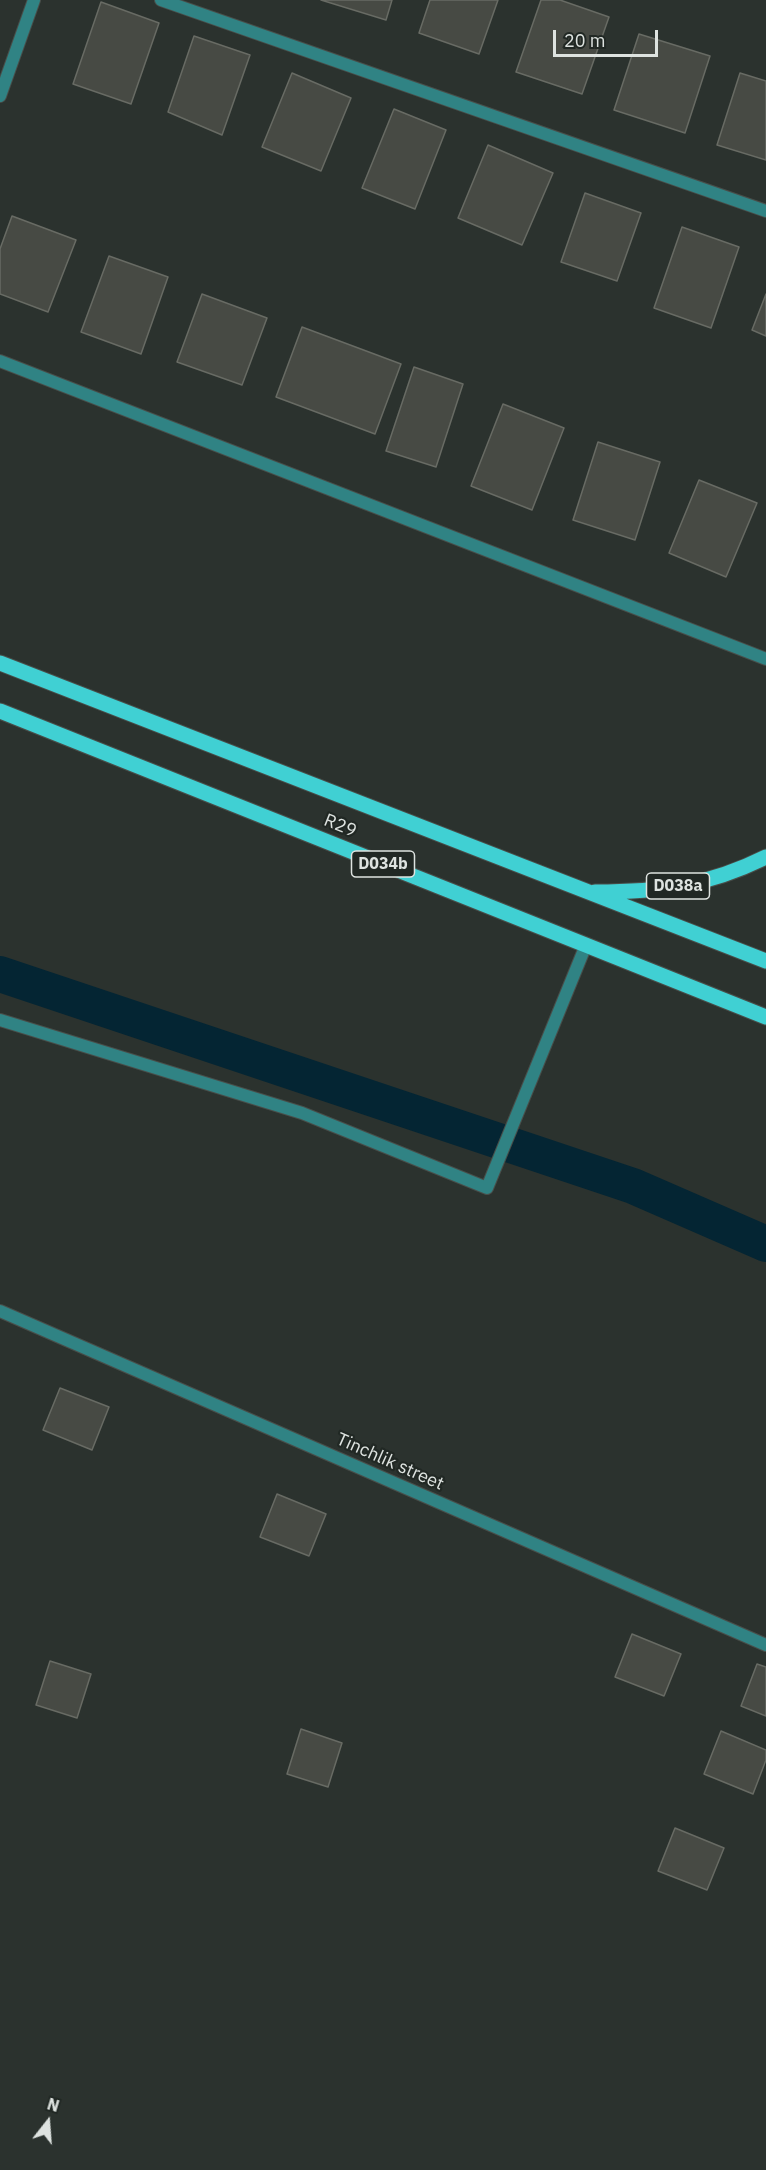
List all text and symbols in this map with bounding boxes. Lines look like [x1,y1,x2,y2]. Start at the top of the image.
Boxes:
scale bar [556,18,661,56]
text: 20 m [564,29,606,52]
street label: R29 [321,810,359,842]
road number: D034b [352,851,415,877]
road number: D038a [646,873,710,899]
street label: Tinchlik street [333,1429,447,1495]
north arrow [18,2092,78,2152]
text: N [45,2094,62,2116]

